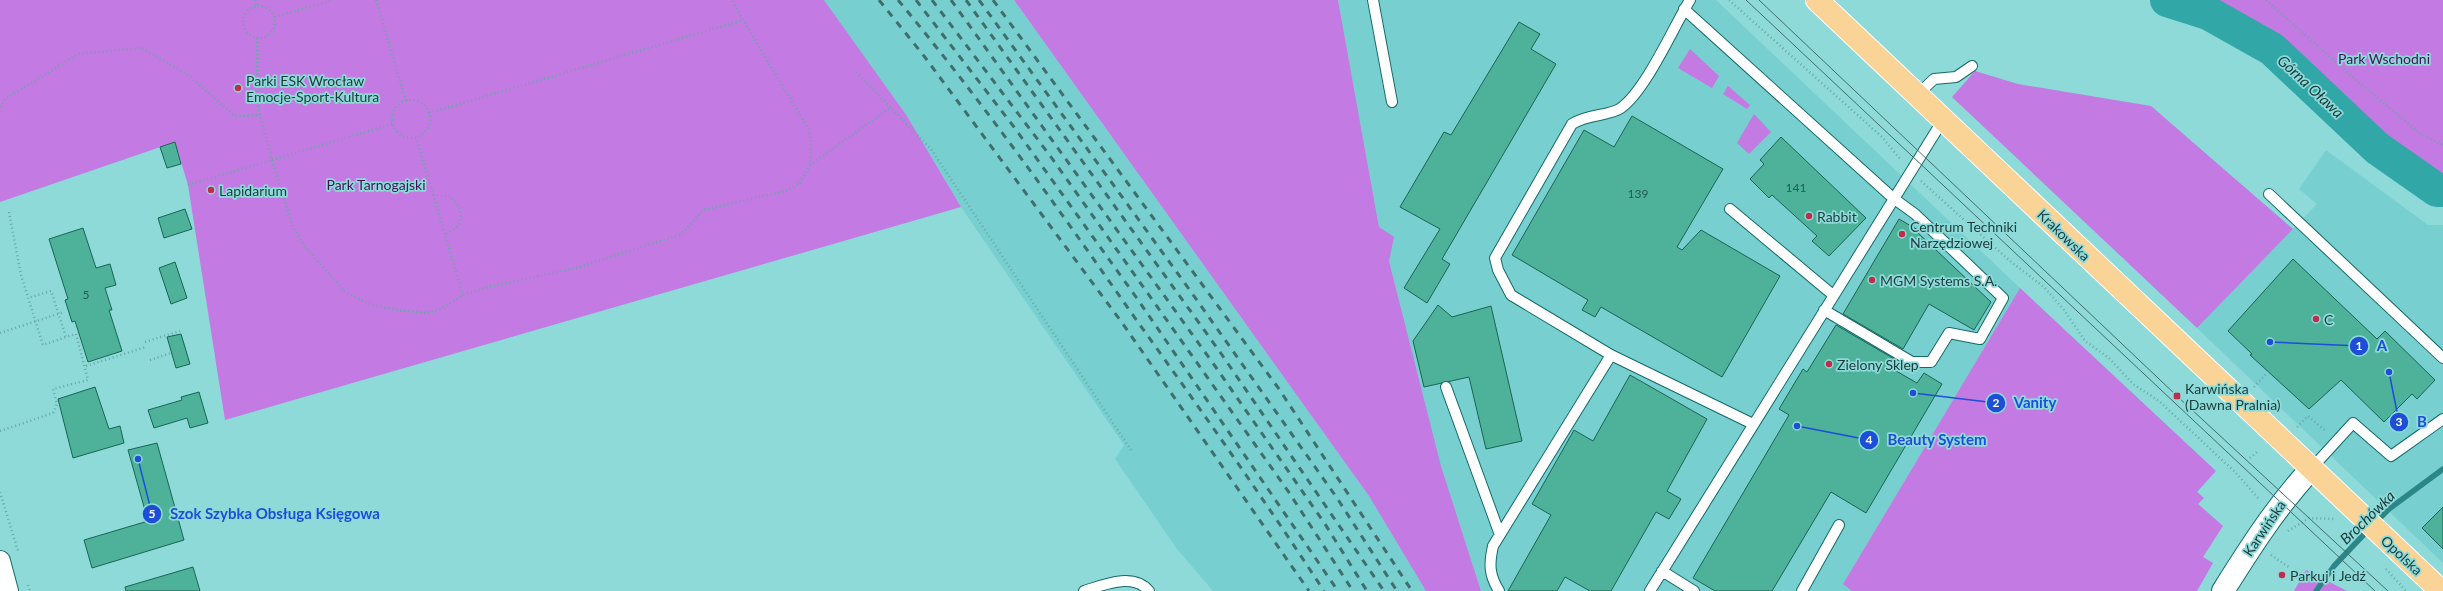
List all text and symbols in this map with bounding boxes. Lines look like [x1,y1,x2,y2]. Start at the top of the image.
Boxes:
park label: Park Wschodni [2338,50,2430,67]
water label: Górna Oława [2274,51,2348,121]
place label: Parki ESK Wrocław Emocje-Sport-Kultura [246,72,379,105]
marker: Parki ESK Wrocław Emocje-Sport-Kultura [233,83,243,93]
park label: Park Tarnogajski [326,176,426,193]
house number: 141 [1786,180,1806,195]
place label: Lapidarium [219,182,287,199]
marker: Lapidarium [206,185,216,195]
house number: 139 [1628,186,1648,201]
street label: Krakowska [2034,206,2094,264]
place label: Rabbit [1817,208,1857,225]
marker: Rabbit [1804,211,1814,221]
place label: Centrum Techniki Narzędziowej [1910,218,2017,251]
marker: Centrum Techniki Narzędziowej [1897,229,1907,239]
place label: MGM Systems S.A. [1880,272,1997,289]
marker: MGM Systems S.A. [1867,275,1877,285]
house number: 5 [83,287,90,302]
place label: C [2324,311,2334,328]
marker: C [2311,314,2321,324]
callout: A [2349,332,2395,359]
text: A [2376,336,2388,354]
text: 1 [2356,338,2363,353]
place label: Zielony Sklep [1837,356,1919,373]
marker: Zielony Sklep [1824,359,1834,369]
place label: Karwińska (Dawna Pralnia) [2185,380,2281,413]
callout: Vanity [1986,390,2064,417]
marker: Karwińska (Dawna Pralnia) [2172,391,2182,401]
text: Vanity [2013,393,2056,411]
text: 2 [1993,395,2000,410]
callout: B [2389,408,2435,435]
text: B [2417,412,2427,430]
text: 3 [2396,414,2403,429]
callout: Beauty System [1859,427,1995,454]
text: Beauty System [1888,430,1986,448]
text: 4 [1866,432,1873,447]
water label: Brochówka [2336,486,2398,548]
street label: Karwińska [2239,497,2289,559]
callout: Szok Szybka Obsługa Księgowa [142,501,388,528]
text: Szok Szybka Obsługa Księgowa [170,504,380,522]
text: 5 [149,506,156,521]
street label: Opolska [2378,532,2426,578]
place label: Parkuj i Jedź [2290,567,2366,584]
marker: Parkuj i Jedź [2277,570,2287,580]

